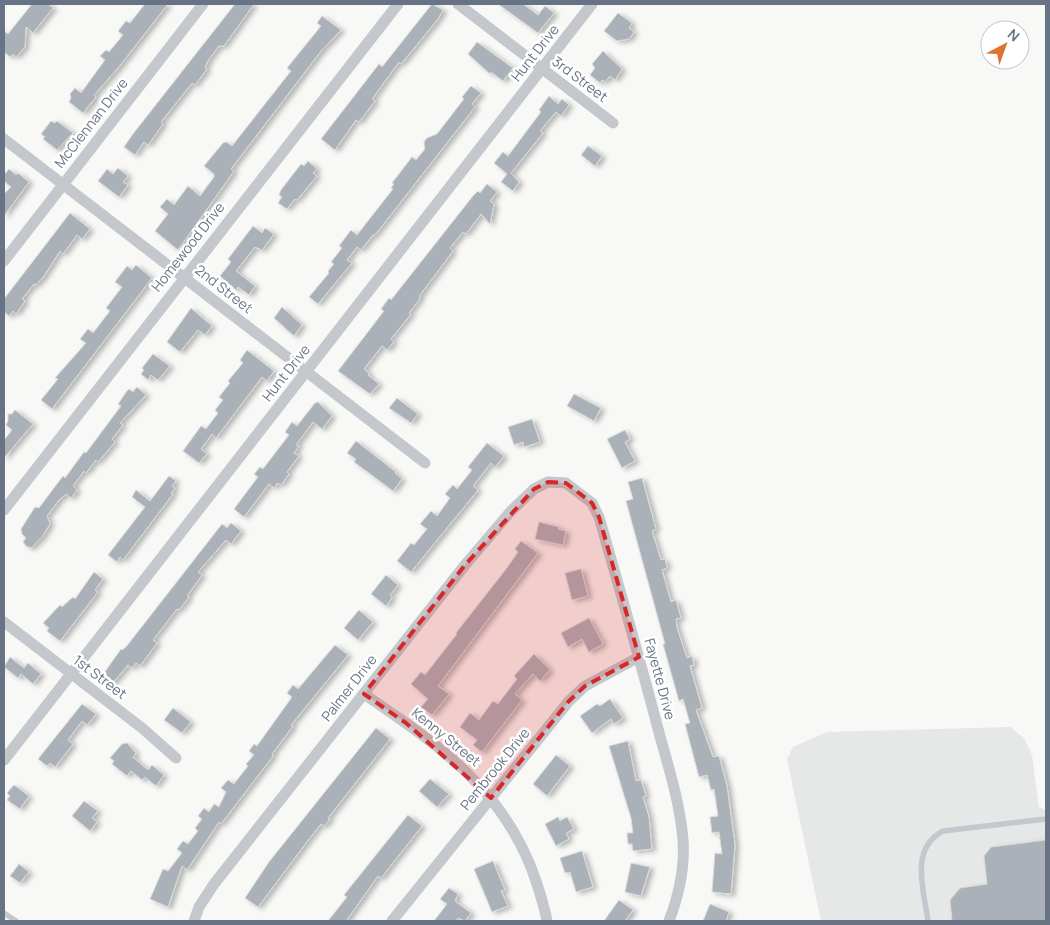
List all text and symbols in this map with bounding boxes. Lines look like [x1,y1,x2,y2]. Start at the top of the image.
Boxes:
street label: Hunt Drive [506,20,563,85]
north arrow [980,20,1030,70]
text: N [1004,24,1024,45]
street label: 3rd Street [549,51,612,106]
street label: McClennan Drive [50,74,132,172]
street label: Homewood Drive [147,198,228,295]
street label: 2nd Street [191,260,257,317]
street label: Hunt Drive [257,340,314,405]
street label: Fayette Drive [640,636,680,722]
street label: 1st Street [70,650,131,703]
street label: Palmer Drive [317,650,381,725]
street label: Kenny Street [408,703,485,770]
street label: Pembrook Drive [456,724,534,814]

